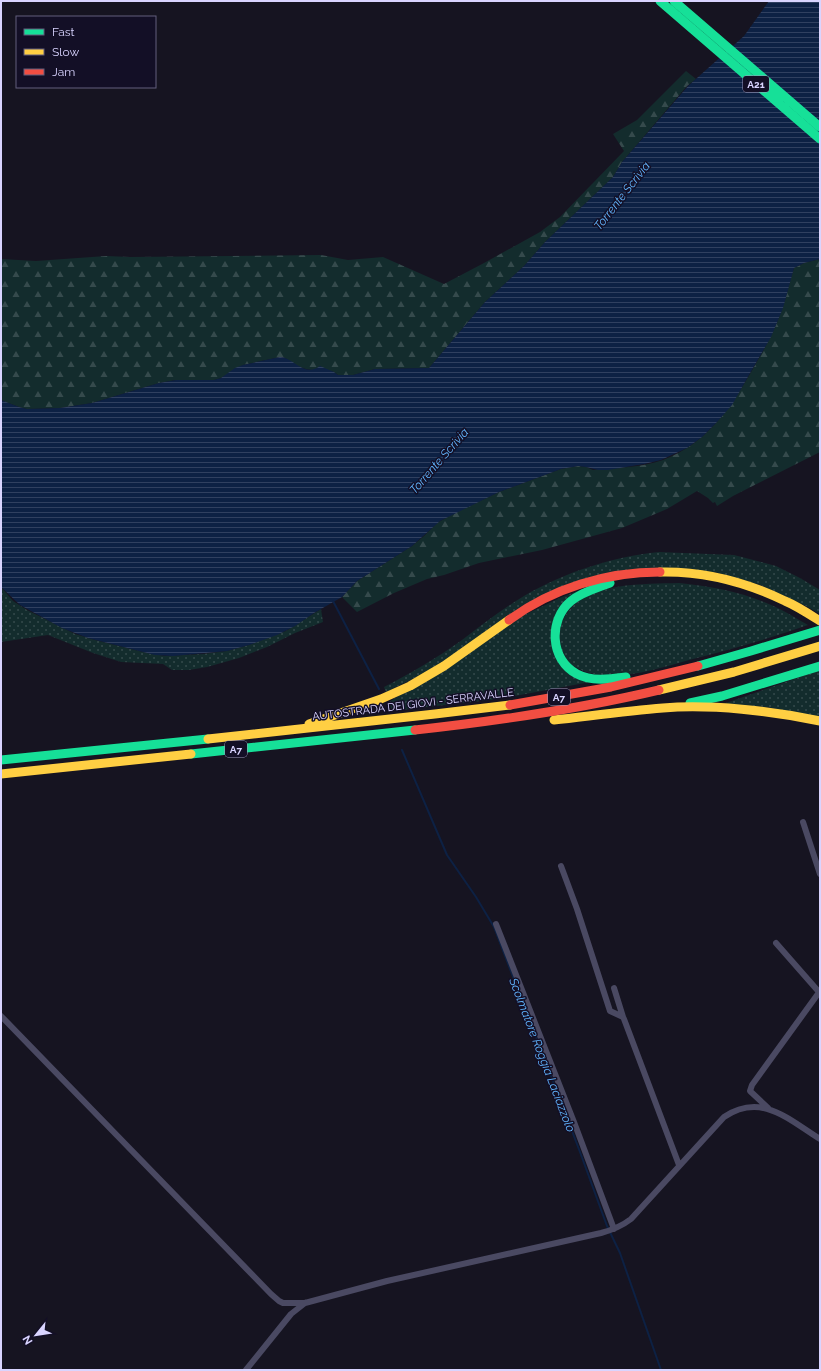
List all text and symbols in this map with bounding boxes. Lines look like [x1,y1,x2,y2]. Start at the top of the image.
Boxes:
legend [16,16,156,88]
text: Fast [52,25,75,39]
text: Slow [52,45,79,59]
text: Jam [52,65,75,79]
road number: A21 [743,76,769,92]
water label: Torrente Scrivia [591,159,653,233]
water label: Torrente Scrivia [407,425,471,497]
street label: AUTOSTRADA DEI GIOVI - SERRAVALLE [312,686,515,723]
road number: A7 [548,689,570,705]
road number: A7 [225,741,247,757]
water label: Scolmatore Roggia Laciazzolo [506,975,578,1134]
north arrow [16,1315,56,1355]
text: N [20,1333,36,1347]

